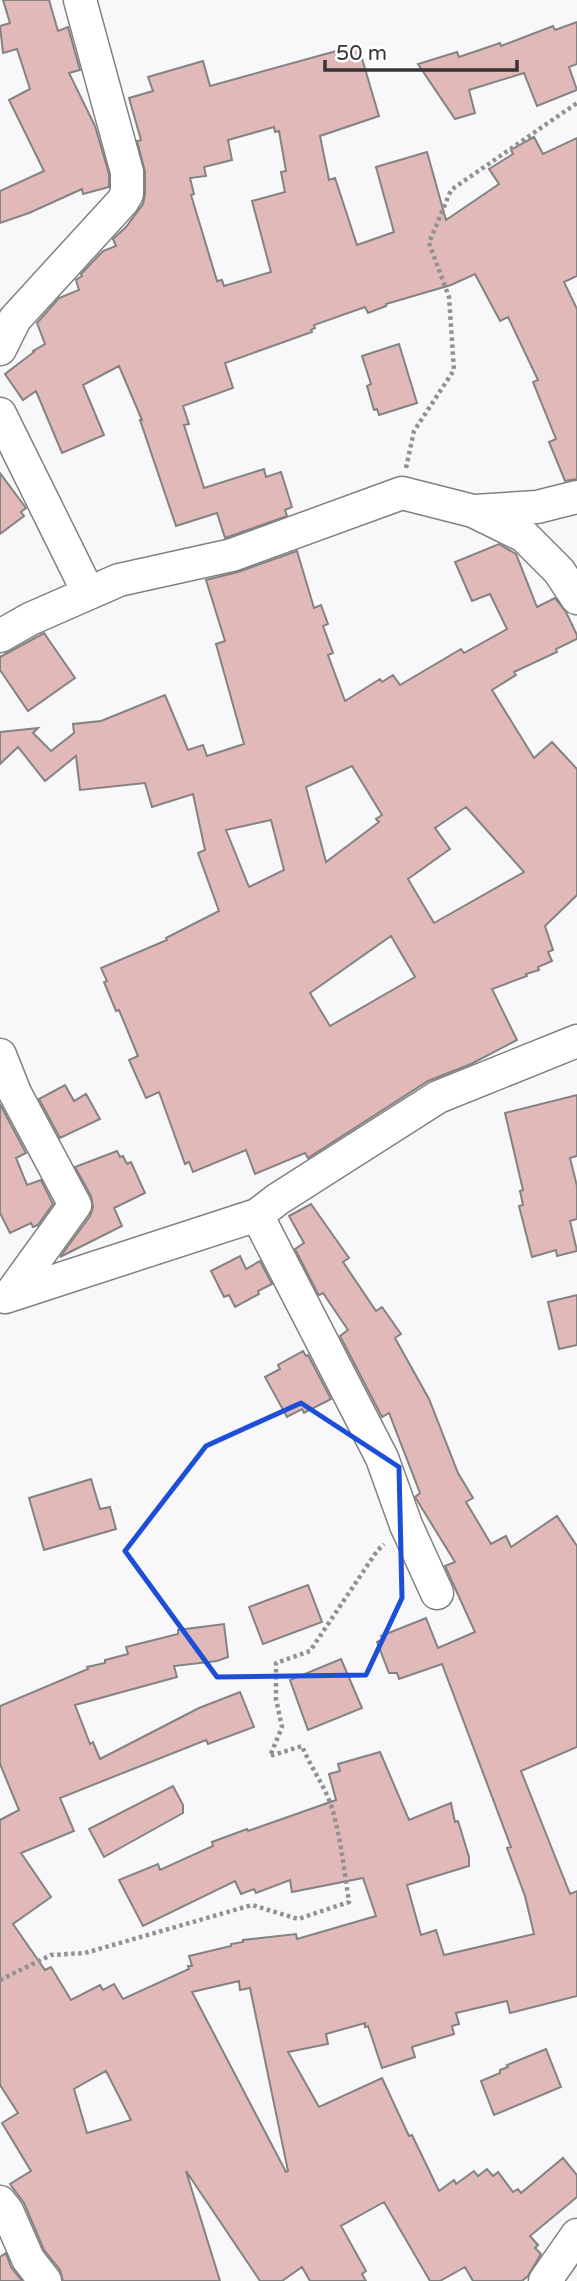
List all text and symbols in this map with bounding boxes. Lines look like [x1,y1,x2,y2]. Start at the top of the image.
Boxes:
scale bar [325,28,518,72]
text: 50 m [336,41,387,66]

